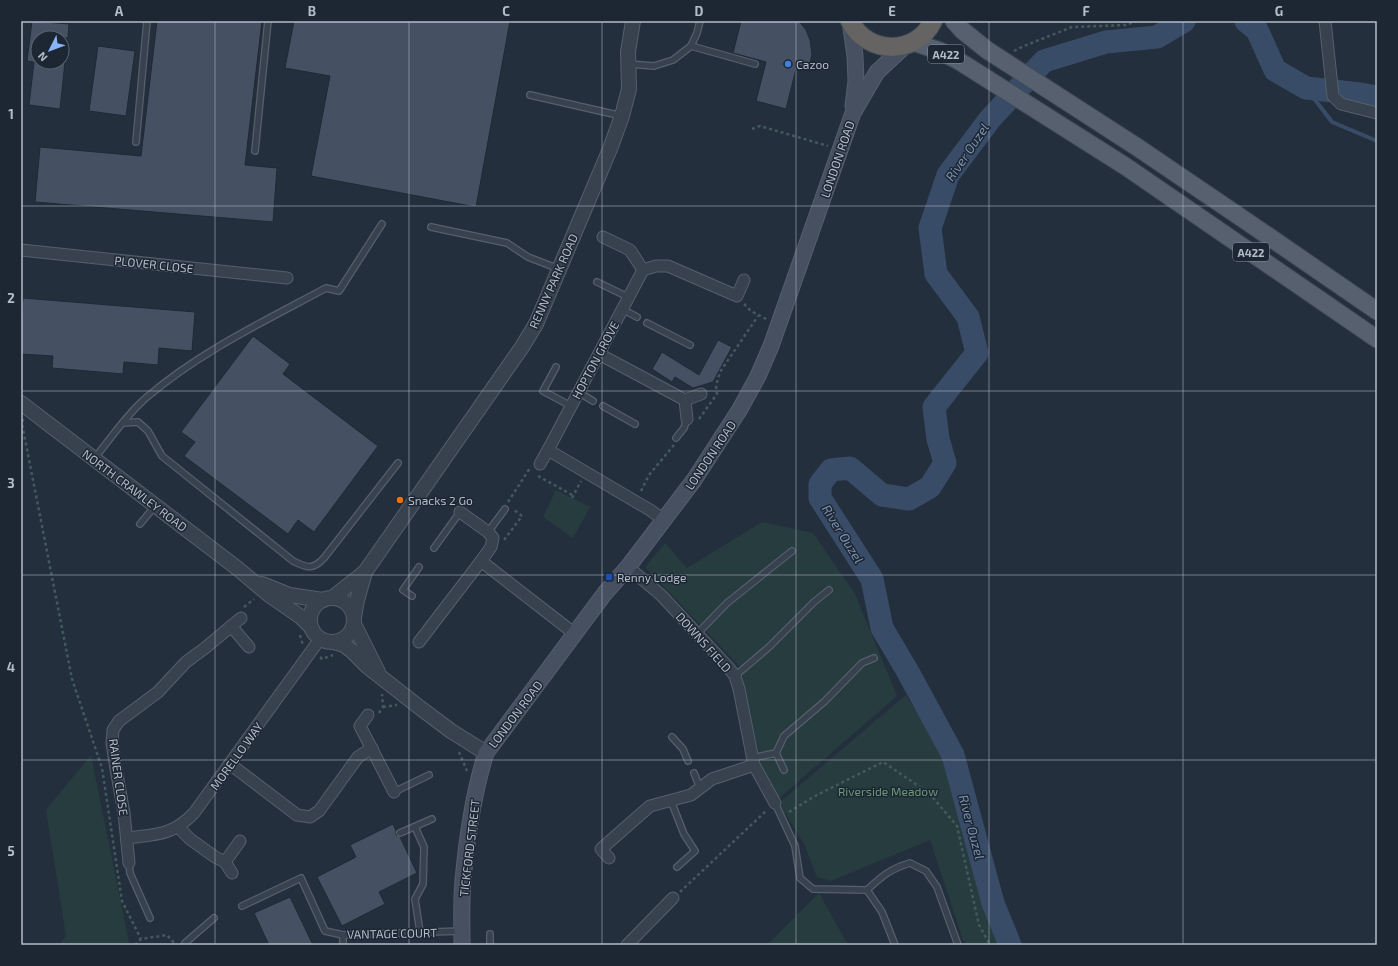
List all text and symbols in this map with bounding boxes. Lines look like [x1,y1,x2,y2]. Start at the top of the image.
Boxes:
text: A [115,3,124,19]
text: B [308,3,316,19]
text: C [502,3,510,19]
text: D [695,3,704,19]
text: E [888,3,896,19]
text: F [1082,3,1090,19]
text: G [1275,3,1283,19]
north arrow [30,30,70,70]
road number: A422 [928,45,964,63]
text: N [35,50,50,64]
place label: Cazoo [796,57,829,71]
marker: Cazoo [783,59,793,69]
text: 1 [8,106,14,122]
street label: LONDON ROAD [817,119,857,199]
water label: River Ouzel [942,120,992,184]
street label: RENNY PARK ROAD [526,231,580,331]
road number: A422 [1233,243,1269,261]
street label: PLOVER CLOSE [114,253,194,275]
text: 2 [7,290,15,306]
street label: HOPTON GROVE [569,319,621,401]
street label: LONDON ROAD [682,418,738,492]
street label: NORTH CRAWLEY ROAD [80,446,190,534]
text: 3 [7,475,15,491]
place label: Snacks 2 Go [408,493,473,507]
marker: Snacks 2 Go [395,495,405,505]
water label: River Ouzel [819,502,867,567]
place label: Renny Lodge [617,570,686,584]
marker: Renny Lodge [604,572,614,582]
street label: DOWNS FIELD [673,609,735,675]
text: 4 [7,659,15,675]
street label: LONDON ROAD [485,678,545,750]
street label: MORELLO WAY [207,719,265,793]
street label: RAINER CLOSE [107,738,131,817]
park label: Riverside Meadow [838,784,938,798]
water label: River Ouzel [956,793,988,861]
street label: TICKFORD STREET [456,798,482,898]
text: 5 [7,843,15,859]
street label: VANTAGE COURT [347,925,437,941]

